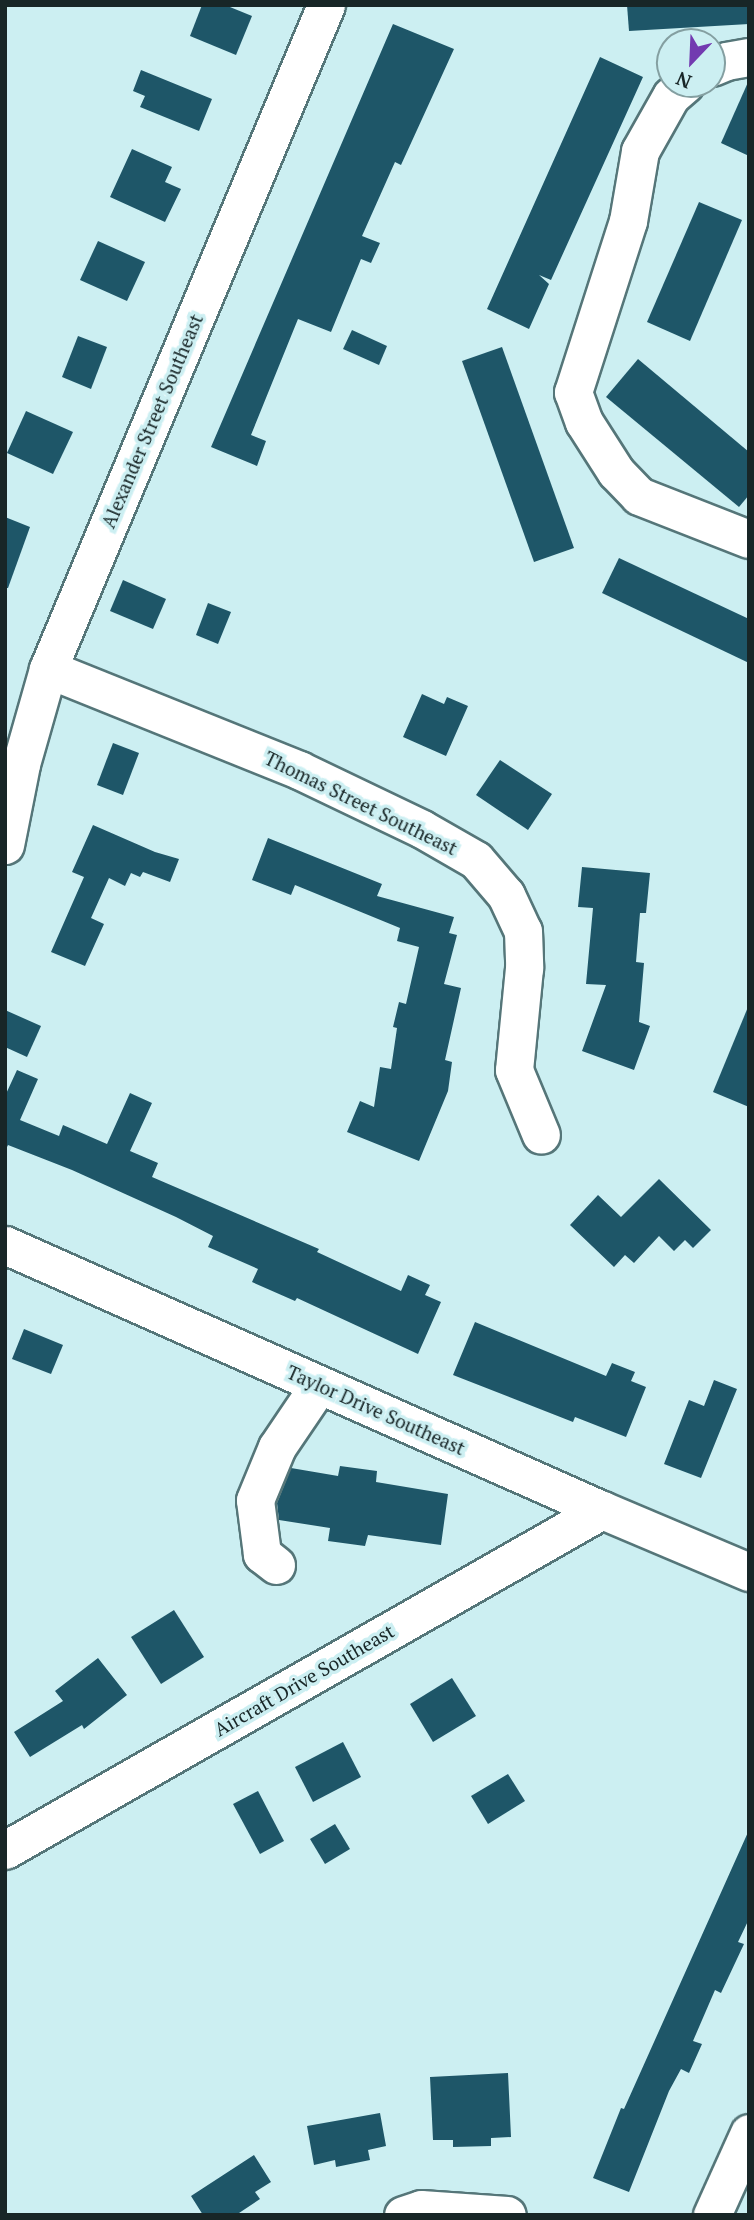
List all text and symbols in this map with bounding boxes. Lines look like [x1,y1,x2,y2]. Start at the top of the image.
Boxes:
north arrow [656,28,726,98]
text: N [672,67,695,95]
street label: Alexander Street Southeast [97,311,207,531]
street label: Thomas Street Southeast [261,746,461,860]
street label: Taylor Drive Southeast [283,1360,469,1460]
street label: Aircraft Drive Southeast [210,1619,398,1741]

